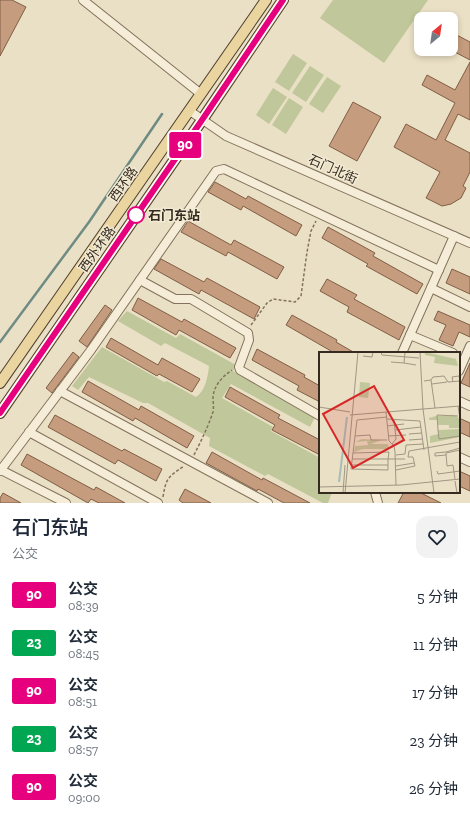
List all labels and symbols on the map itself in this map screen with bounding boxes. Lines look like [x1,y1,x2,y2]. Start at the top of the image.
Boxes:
north arrow [414,12,458,56]
line badge: 90 [167,132,203,158]
street label: 石门北街 [306,152,360,186]
street label: 西环路 [106,164,140,204]
marker: 石门东站 [127,206,145,224]
place label: 石门东站 [148,208,200,223]
street label: 西外环路 [76,223,118,275]
inset map [319,352,460,493]

